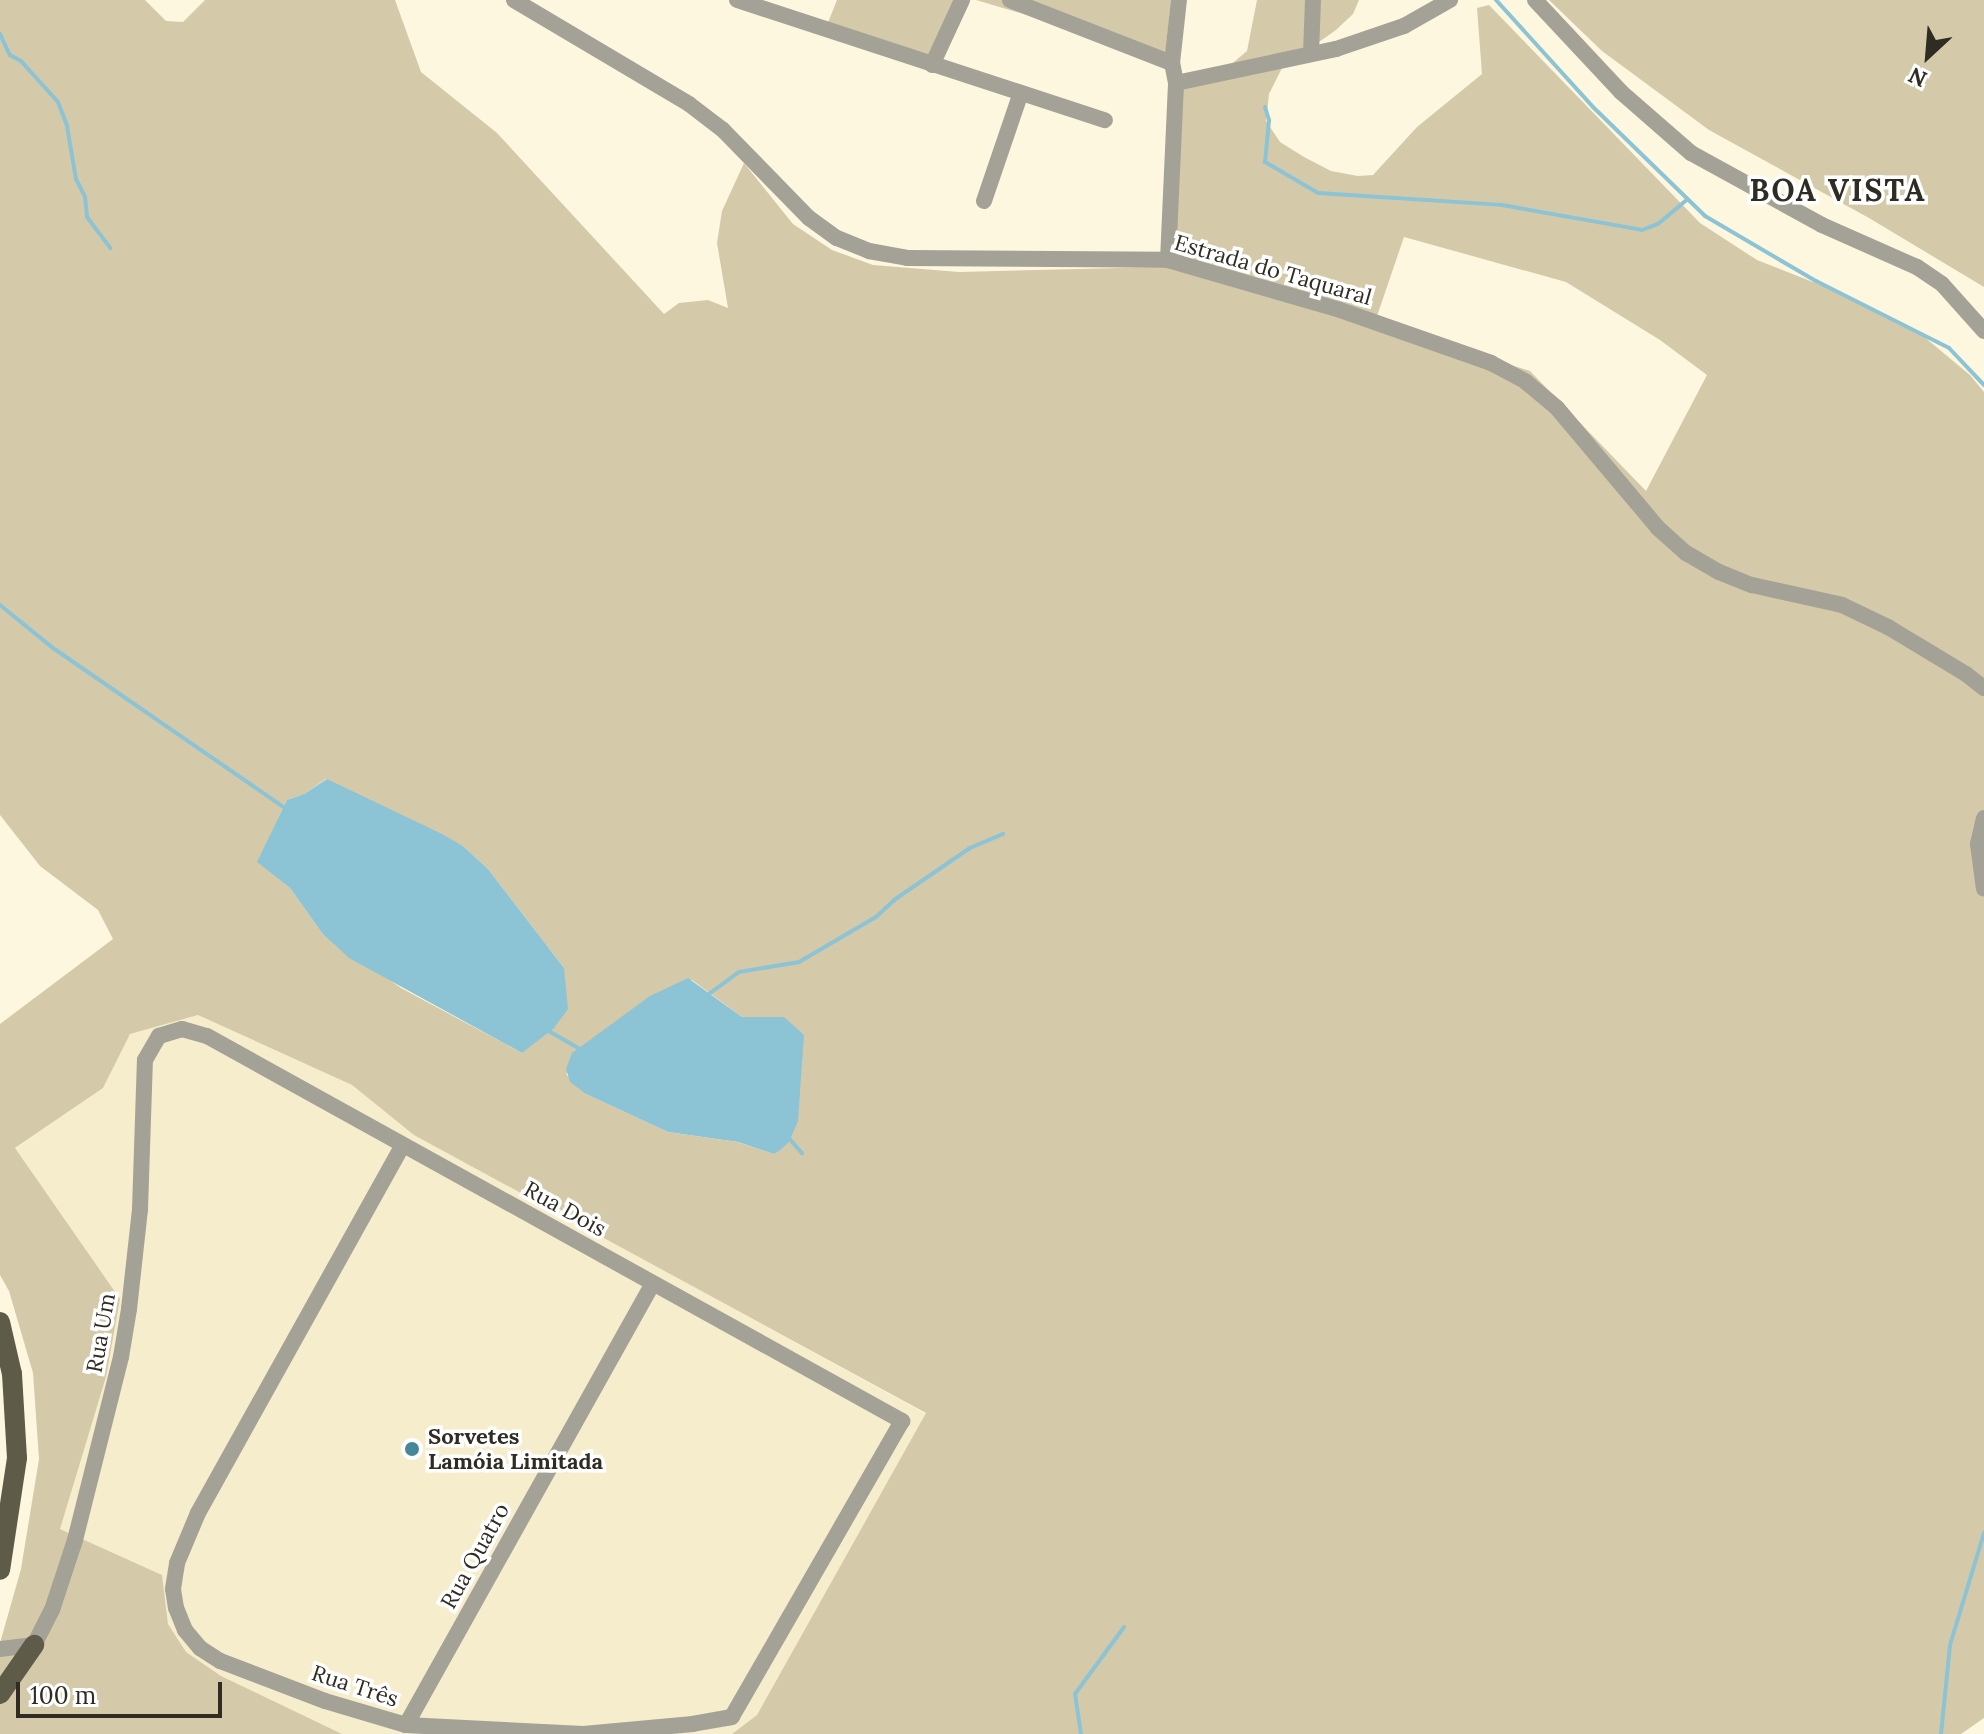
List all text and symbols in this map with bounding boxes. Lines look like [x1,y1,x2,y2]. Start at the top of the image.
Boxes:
north arrow [1888,16,1968,96]
text: N [1904,61,1931,94]
district label: BOA VISTA [1750,172,1926,208]
street label: Estrada do Taquaral [1171,229,1375,311]
street label: Rua Dois [519,1176,611,1242]
street label: Rua Um [81,1291,121,1375]
place label: Sorvetes Lamóia Limitada [428,1423,603,1474]
marker: Sorvetes Lamóia Limitada [403,1440,421,1458]
street label: Rua Quatro [435,1499,515,1613]
street label: Rua Três [308,1660,402,1712]
scale bar [20,1666,226,1716]
text: 100 m [30,1680,96,1711]

